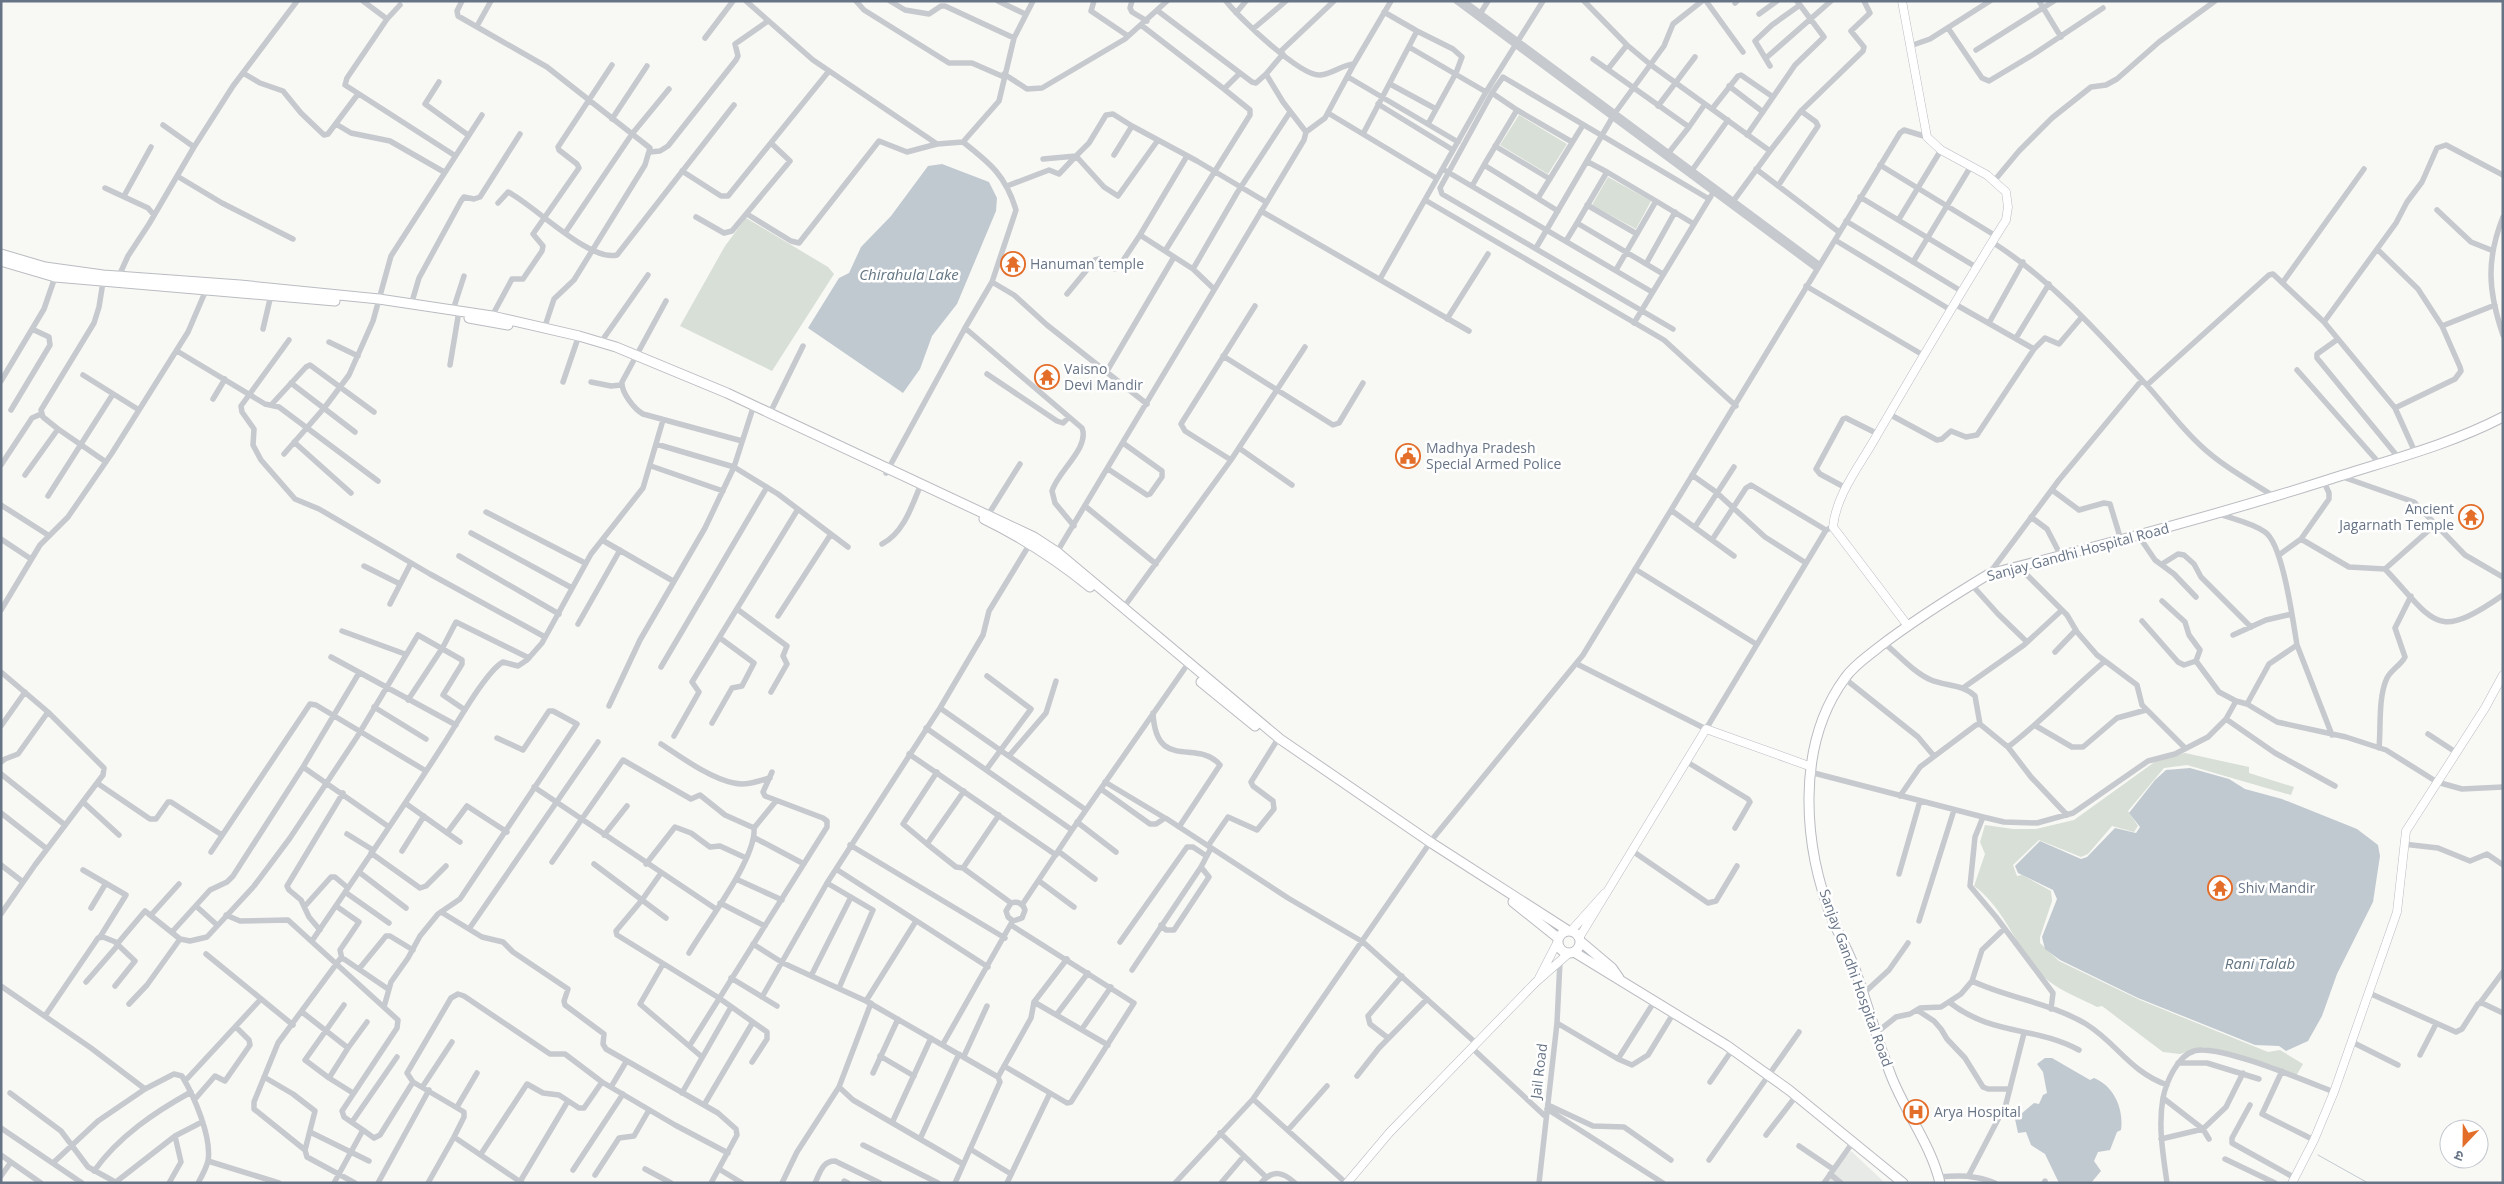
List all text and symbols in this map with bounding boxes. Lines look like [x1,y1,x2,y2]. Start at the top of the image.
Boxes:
temple icon: Hanuman temple [1000,251,1026,277]
place label: Hanuman temple [1030,254,1144,273]
water label: Chirahula Lake [859,264,959,284]
place label: Vaisno Devi Mandir [1064,359,1143,394]
temple icon: Vaisno Devi Mandir [1034,364,1060,390]
place label: Madhya Pradesh Special Armed Police [1426,438,1562,473]
public building icon: Madhya Pradesh Special Armed Police [1395,443,1421,469]
place label: Ancient Jagarnath Temple [2337,499,2454,534]
temple icon: Ancient Jagarnath Temple [2458,504,2484,530]
street label: Sanjay Gandhi Hospital Road [1985,518,2171,585]
temple icon: Shiv Mandir [2207,875,2233,901]
place label: Shiv Mandir [2238,878,2315,897]
street label: Sanjay Gandhi Hospital Road [1815,886,1898,1069]
water label: Rani Talab [2225,953,2295,973]
street label: Jail Road [1525,1042,1551,1102]
hospital icon: Arya Hospital [1903,1099,1929,1125]
place label: Arya Hospital [1934,1102,2021,1121]
north arrow [2439,1119,2489,1169]
text: उ [2451,1146,2466,1167]

